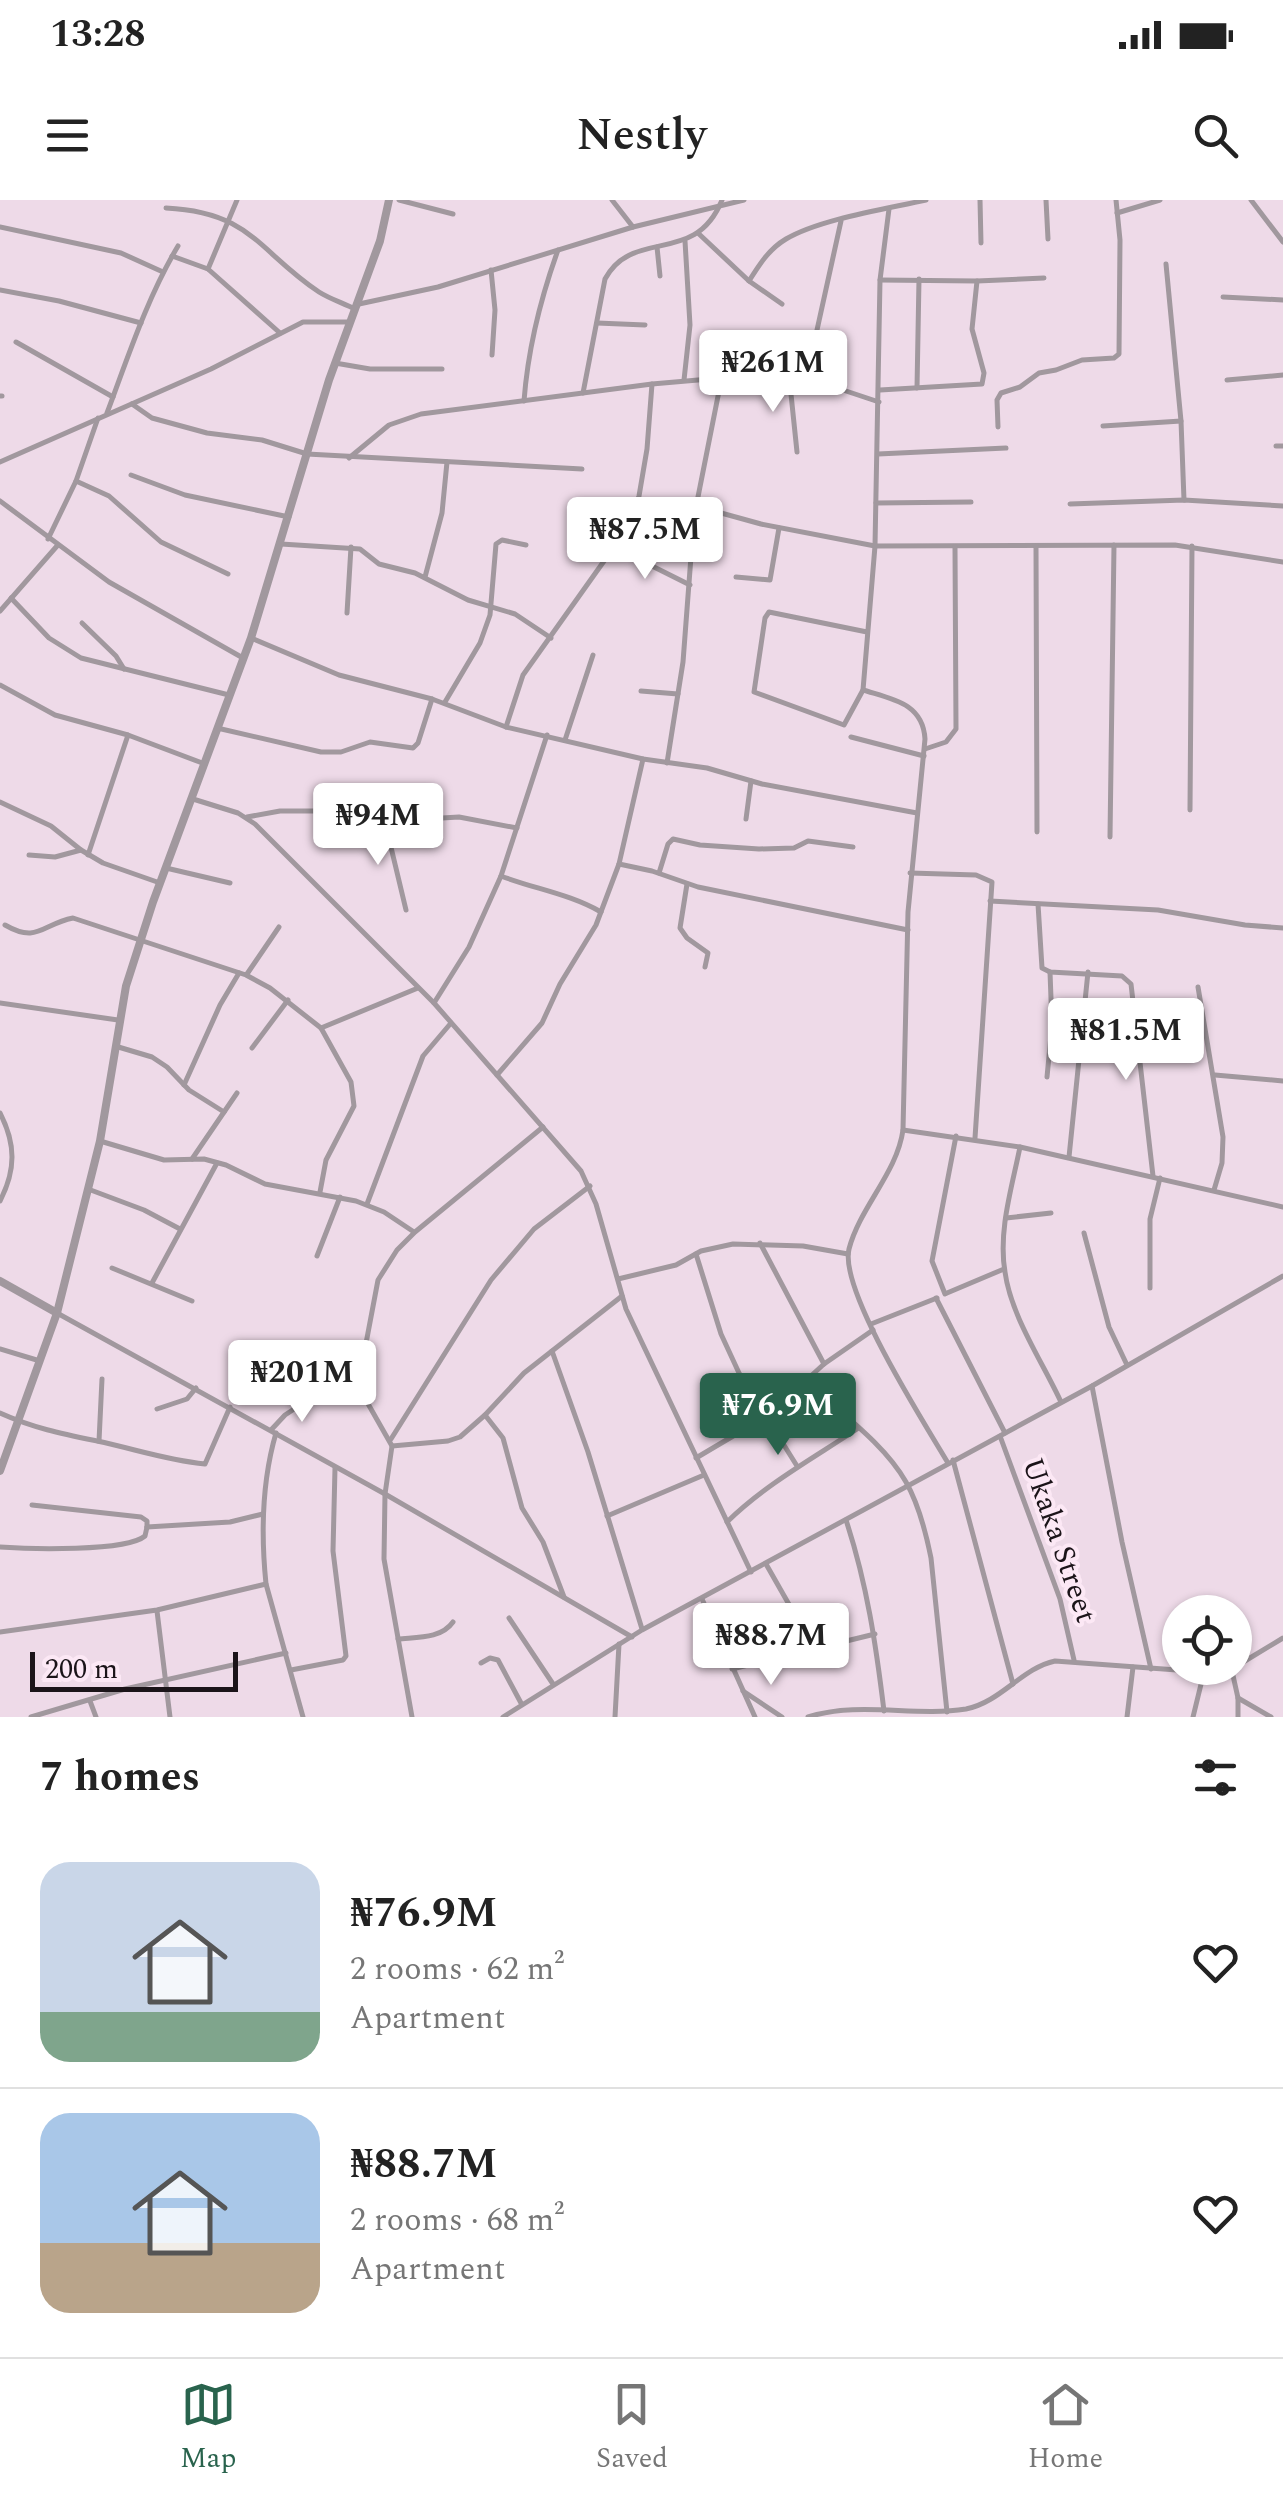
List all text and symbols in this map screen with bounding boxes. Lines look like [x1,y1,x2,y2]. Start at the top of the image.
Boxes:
text: 13:28 [50,6,145,64]
text: Nestly [576,101,707,170]
icon: menu [40,108,95,163]
icon: search [1188,108,1243,163]
pin: ₦261M [703,330,843,415]
text: ₦261M [721,338,825,387]
pin: ₦87.5M [564,497,726,582]
text: ₦87.5M [589,505,701,554]
pin: ₦94M [319,783,437,868]
text: ₦94M [335,791,421,840]
pin: ₦81.5M [1045,998,1207,1083]
text: ₦81.5M [1070,1006,1182,1055]
pin: ₦201M [232,1340,372,1425]
text: ₦201M [250,1348,354,1397]
pin: ₦76.9M [697,1373,859,1458]
text: ₦76.9M [722,1381,834,1430]
street label: Ukaka Street [1009,1452,1109,1629]
map controls [1162,1595,1252,1685]
button: locate [1162,1595,1252,1685]
pin: ₦88.7M [690,1603,852,1688]
text: ₦88.7M [715,1611,827,1660]
scale bar [30,1647,238,1692]
text: 200 m [45,1648,118,1691]
text: 7 homes [40,1746,200,1809]
icon: filters [1188,1750,1243,1805]
text: ₦76.9M [350,1882,497,1945]
icon: home [120,1902,240,2022]
icon: heart [1188,1935,1243,1990]
text: 2 rooms · 62 m² [350,1945,564,1994]
text: Apartment [350,1994,505,2043]
text: ₦88.7M [350,2133,497,2196]
icon: home [120,2153,240,2273]
icon: heart [1188,2186,1243,2241]
text: 2 rooms · 68 m² [350,2196,564,2245]
text: Apartment [350,2245,505,2294]
tab: Map [180,2377,236,2480]
tab: Saved [596,2377,668,2480]
tab: Home [1028,2377,1103,2480]

